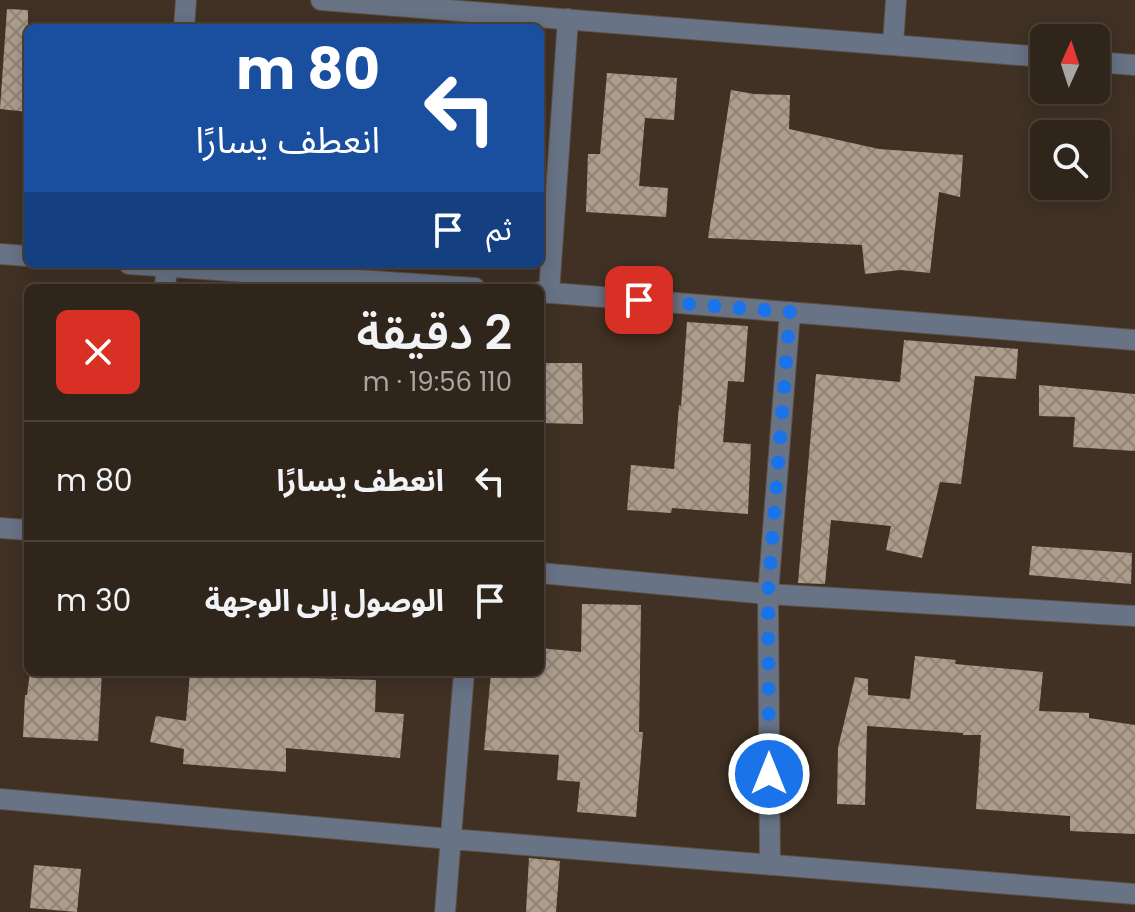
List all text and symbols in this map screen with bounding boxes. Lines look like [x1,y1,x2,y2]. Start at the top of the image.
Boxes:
north arrow [1030,24,1110,104]
map controls [1030,24,1110,200]
text: 80 m [236,30,380,109]
icon: left [408,56,512,160]
text: انعطف يسارًا [196,115,380,166]
button: search [1030,120,1110,200]
icon: arrive [426,208,470,252]
text: ثم [486,208,512,251]
pin [605,266,673,334]
icon: arrive [617,278,661,322]
text: 2 دقيقة [357,299,512,366]
button: close [56,310,140,394]
text: 110 m · 19:56 [363,364,512,400]
text: 80 m [56,459,133,502]
text: انعطف يسارًا [276,459,444,502]
icon: left [468,459,512,503]
text: 30 m [56,579,131,622]
text: الوصول إلى الوجهة [205,579,444,622]
icon: arrive [468,579,512,623]
position arrow [727,732,811,816]

